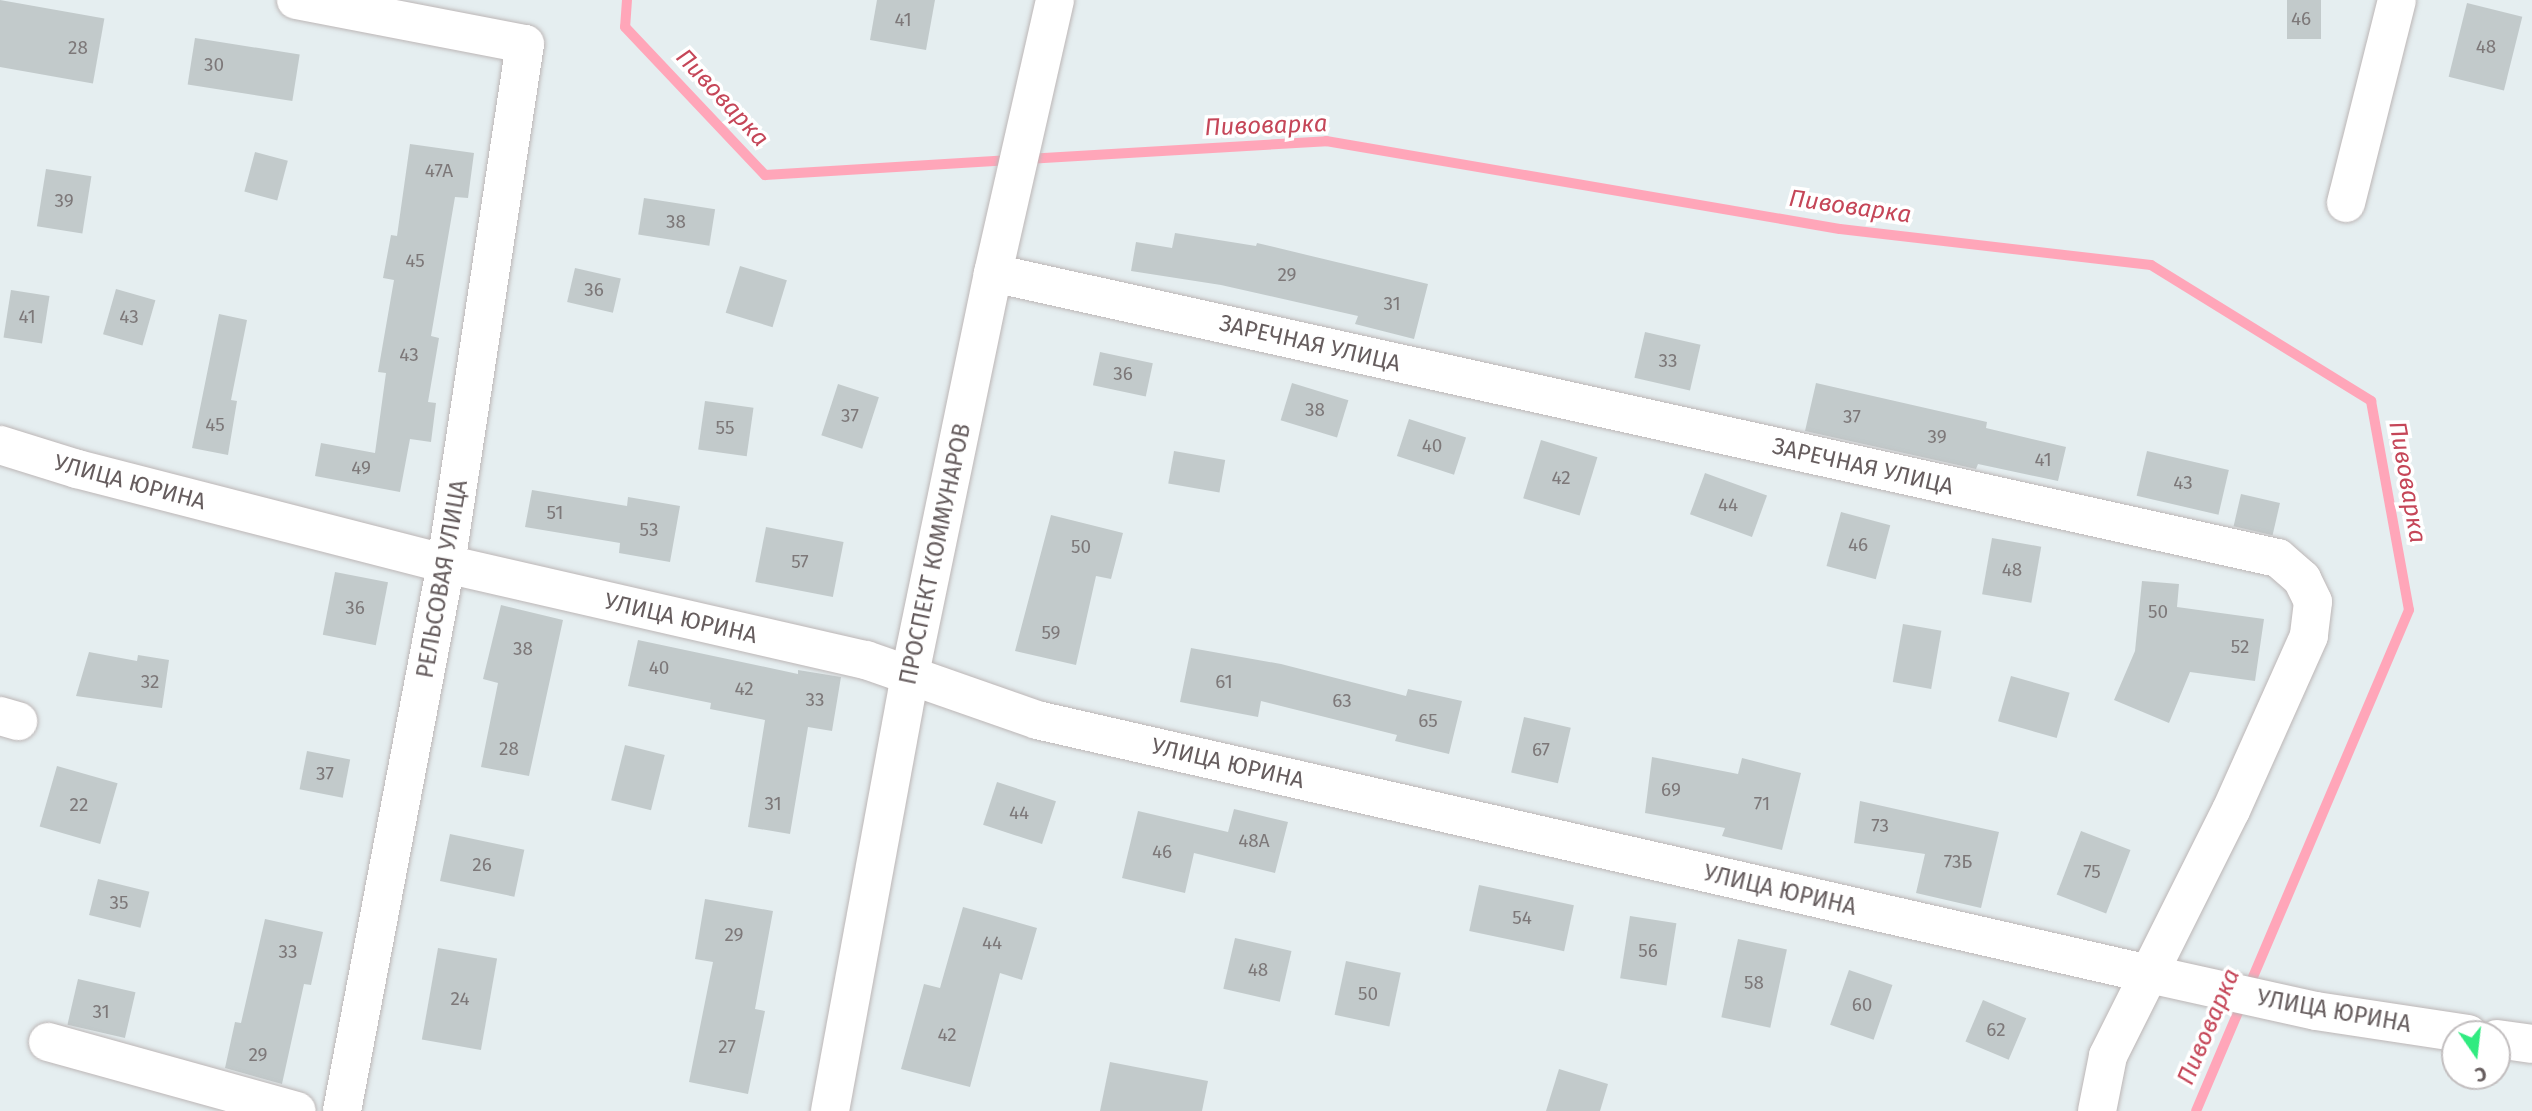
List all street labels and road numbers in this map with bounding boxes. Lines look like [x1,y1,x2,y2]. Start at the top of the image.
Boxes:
street label: ЗАРЕЧНАЯ УЛИЦА [1217,309,1403,377]
street label: ПРОСПЕКТ КОММУНАРОВ [894,421,976,687]
street label: ЗАРЕЧНАЯ УЛИЦА [1770,432,1956,500]
street label: УЛИЦА ЮРИНА [51,448,209,516]
street label: РЕЛЬСОВАЯ УЛИЦА [411,478,473,680]
street label: УЛИЦА ЮРИНА [602,587,760,649]
street label: УЛИЦА ЮРИНА [1149,732,1307,794]
street label: УЛИЦА ЮРИНА [1701,859,1859,921]
street label: УЛИЦА ЮРИНА [2255,984,2413,1038]

